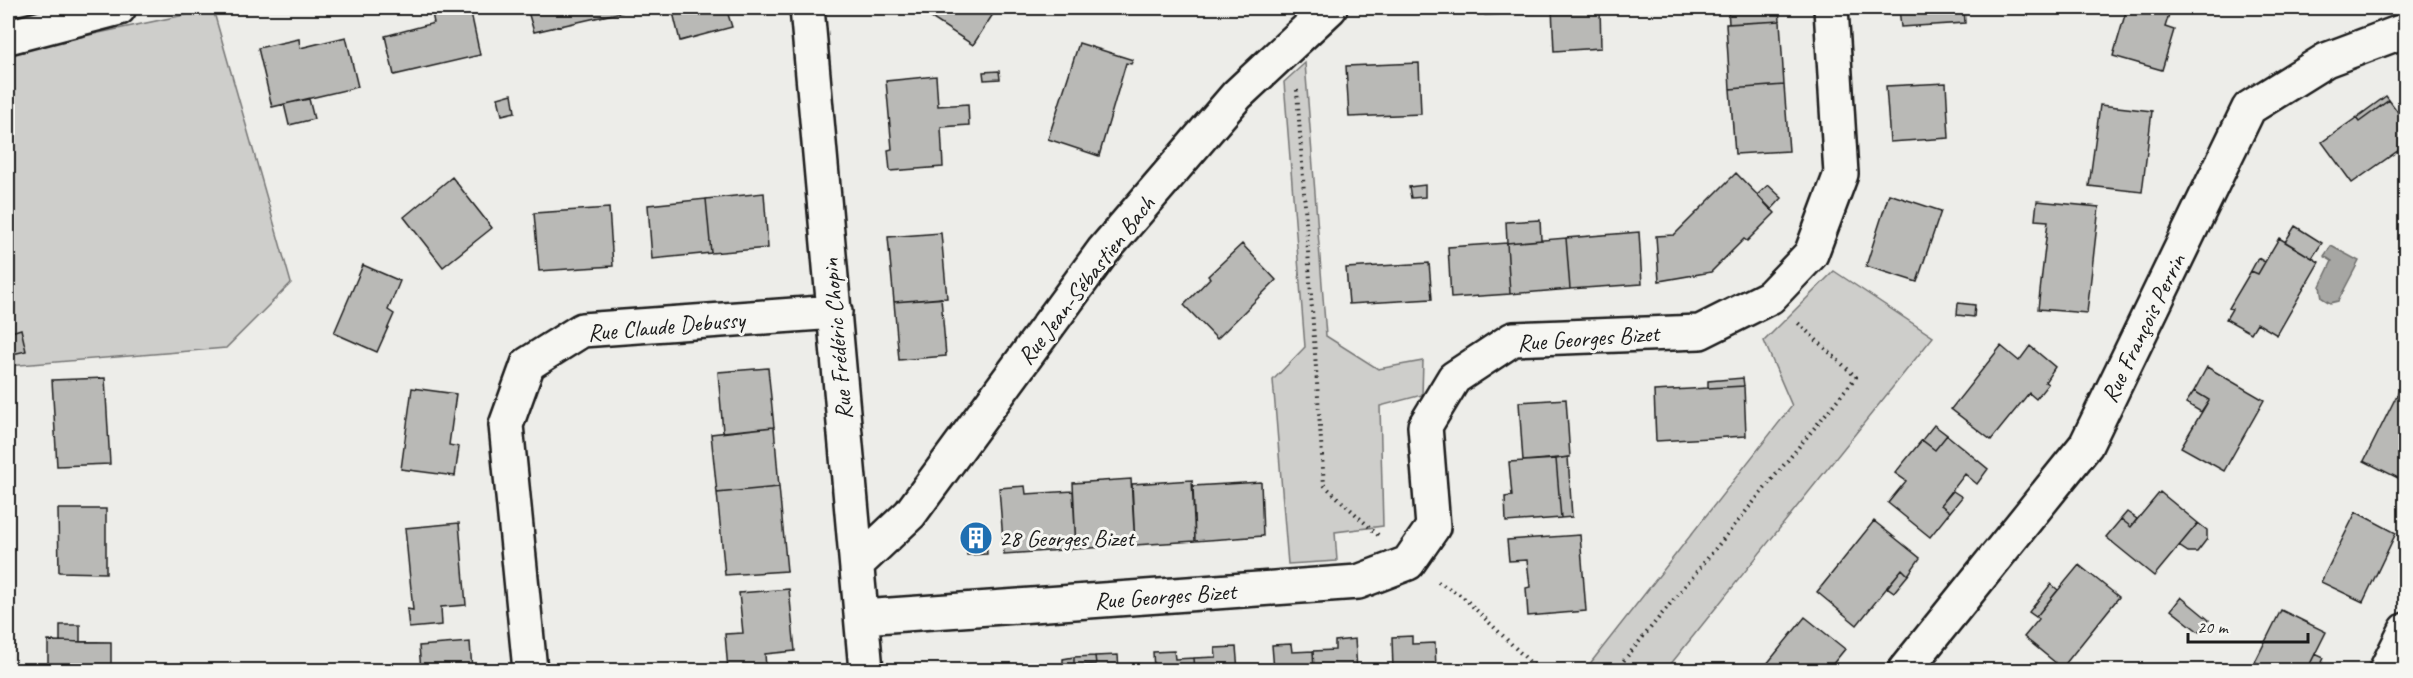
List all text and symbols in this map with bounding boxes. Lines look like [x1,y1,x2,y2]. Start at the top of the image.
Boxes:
street label: Rue Jean-Sébastien Bach [1011,189,1162,371]
street label: Rue François Perrin [2094,248,2192,407]
street label: Rue Frédéric Chopin [815,257,859,421]
street label: Rue Claude Debussy [586,304,748,348]
street label: Rue Georges Bizet [1516,318,1662,358]
building icon: 28 Georges Bizet [958,520,994,556]
place label: 28 Georges Bizet [999,523,1136,553]
street label: Rue Georges Bizet [1093,576,1239,616]
scale bar [2188,606,2308,644]
text: 20 m [2197,616,2230,638]

